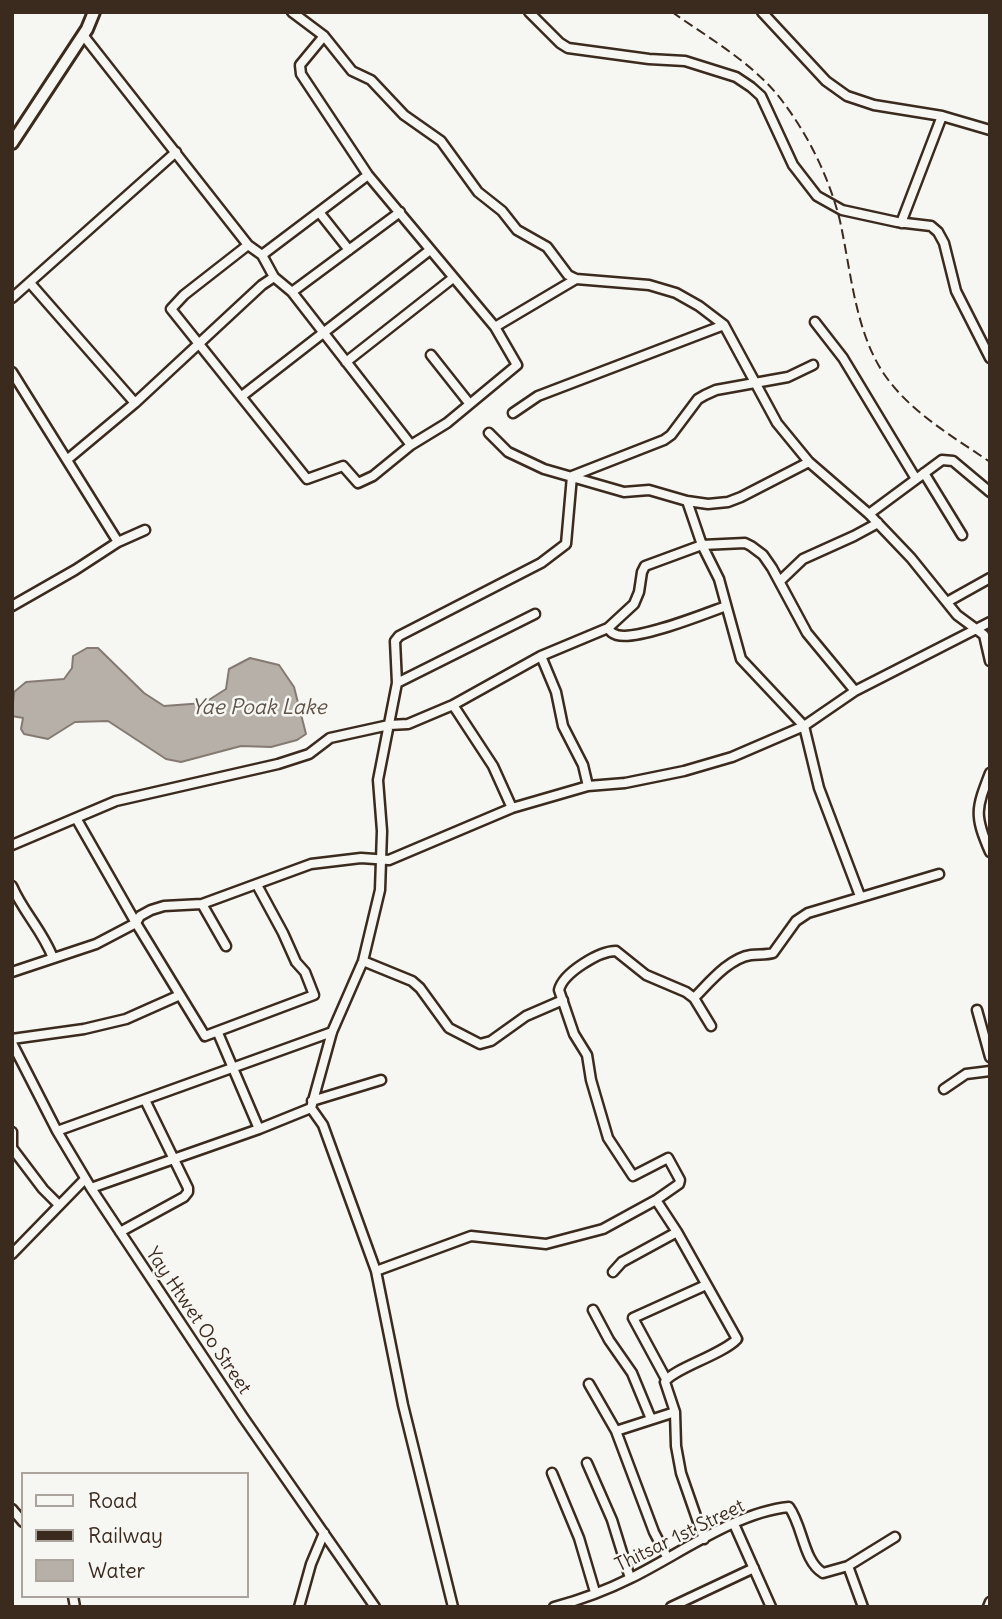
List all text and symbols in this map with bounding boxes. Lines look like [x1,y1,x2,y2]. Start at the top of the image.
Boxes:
water label: Yae Poak Lake [191,695,327,721]
street label: Yay Htwet Oo Street [140,1243,256,1399]
legend [21,1472,248,1598]
text: Road [88,1487,137,1514]
street label: Thitsar 1st Street [612,1495,748,1577]
text: Railway [88,1522,163,1549]
text: Water [88,1557,145,1584]

